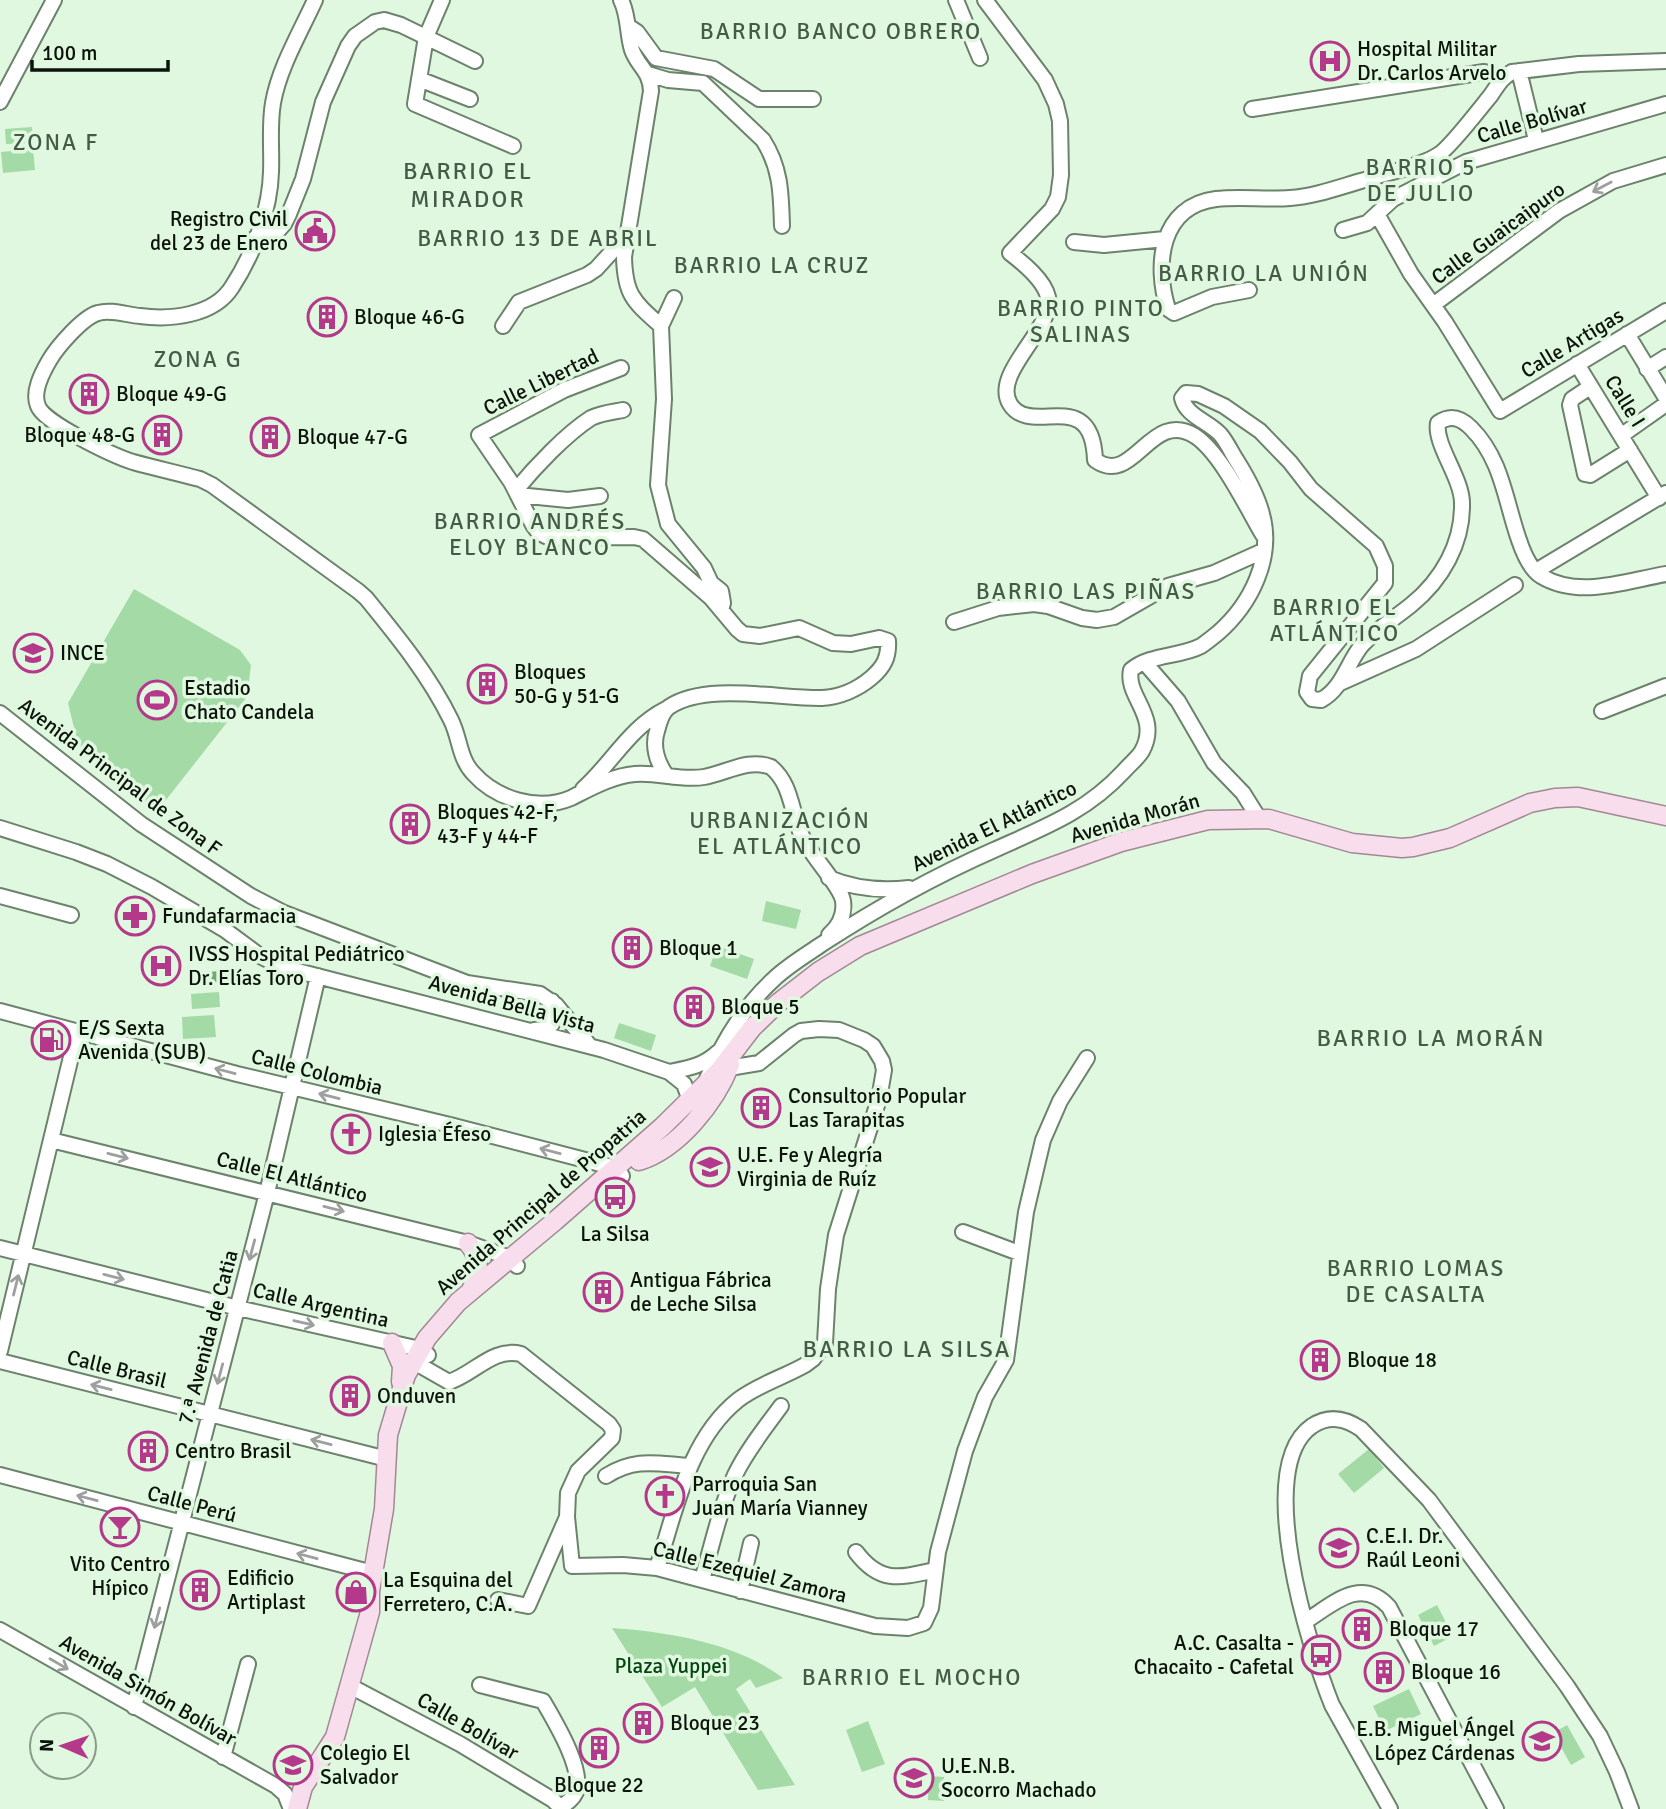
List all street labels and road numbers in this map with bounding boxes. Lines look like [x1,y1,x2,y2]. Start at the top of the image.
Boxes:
street label: Calle Bolívar [1474,93,1590,149]
street label: Calle Guaicaipuro [1426,176,1570,290]
street label: Calle Artigas [1516,302,1628,384]
street label: Calle Libertad [479,343,603,421]
street label: Calle I [1599,370,1651,432]
street label: Avenida Principal de Zona F [13,692,227,862]
street label: Avenida El Atlántico [907,775,1081,877]
street label: Avenida Morán [1067,787,1203,849]
street label: Avenida Bella Vista [426,969,598,1039]
street label: Calle Colombia [249,1043,385,1101]
street label: Avenida Principal de Propatria [430,1103,652,1301]
street label: Calle El Atlántico [214,1146,370,1208]
street label: 7.ª Avenida de Catia [172,1247,244,1427]
street label: Calle Argentina [250,1277,392,1333]
street label: Calle Brasil [64,1344,170,1394]
street label: Calle Perú [145,1480,239,1528]
street label: Calle Ezequiel Zamora [650,1535,850,1609]
street label: Avenida Simón Bolívar [55,1629,241,1751]
street label: Calle Bolívar [412,1686,524,1766]

